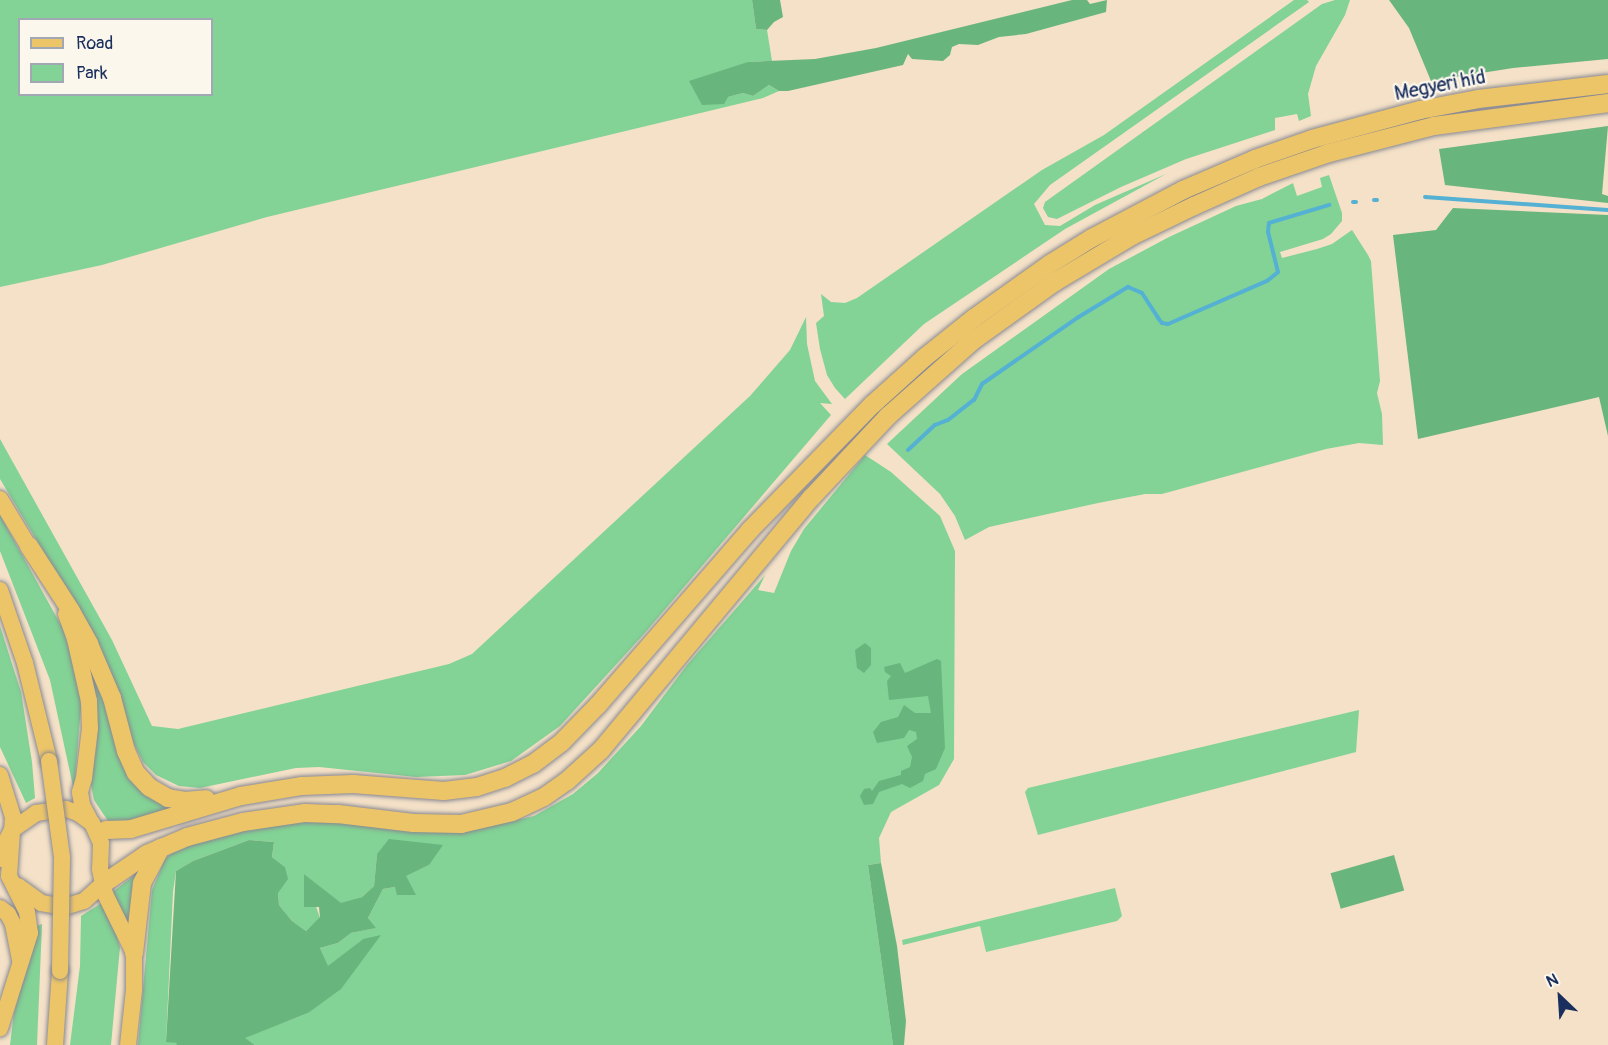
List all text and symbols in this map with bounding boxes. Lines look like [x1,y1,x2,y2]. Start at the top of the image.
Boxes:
legend [18,18,213,96]
text: Road [76,32,113,55]
text: Park [76,62,108,85]
street label: Megyeri híd [1392,64,1488,106]
north arrow [1530,967,1590,1027]
text: N [1543,969,1562,992]

